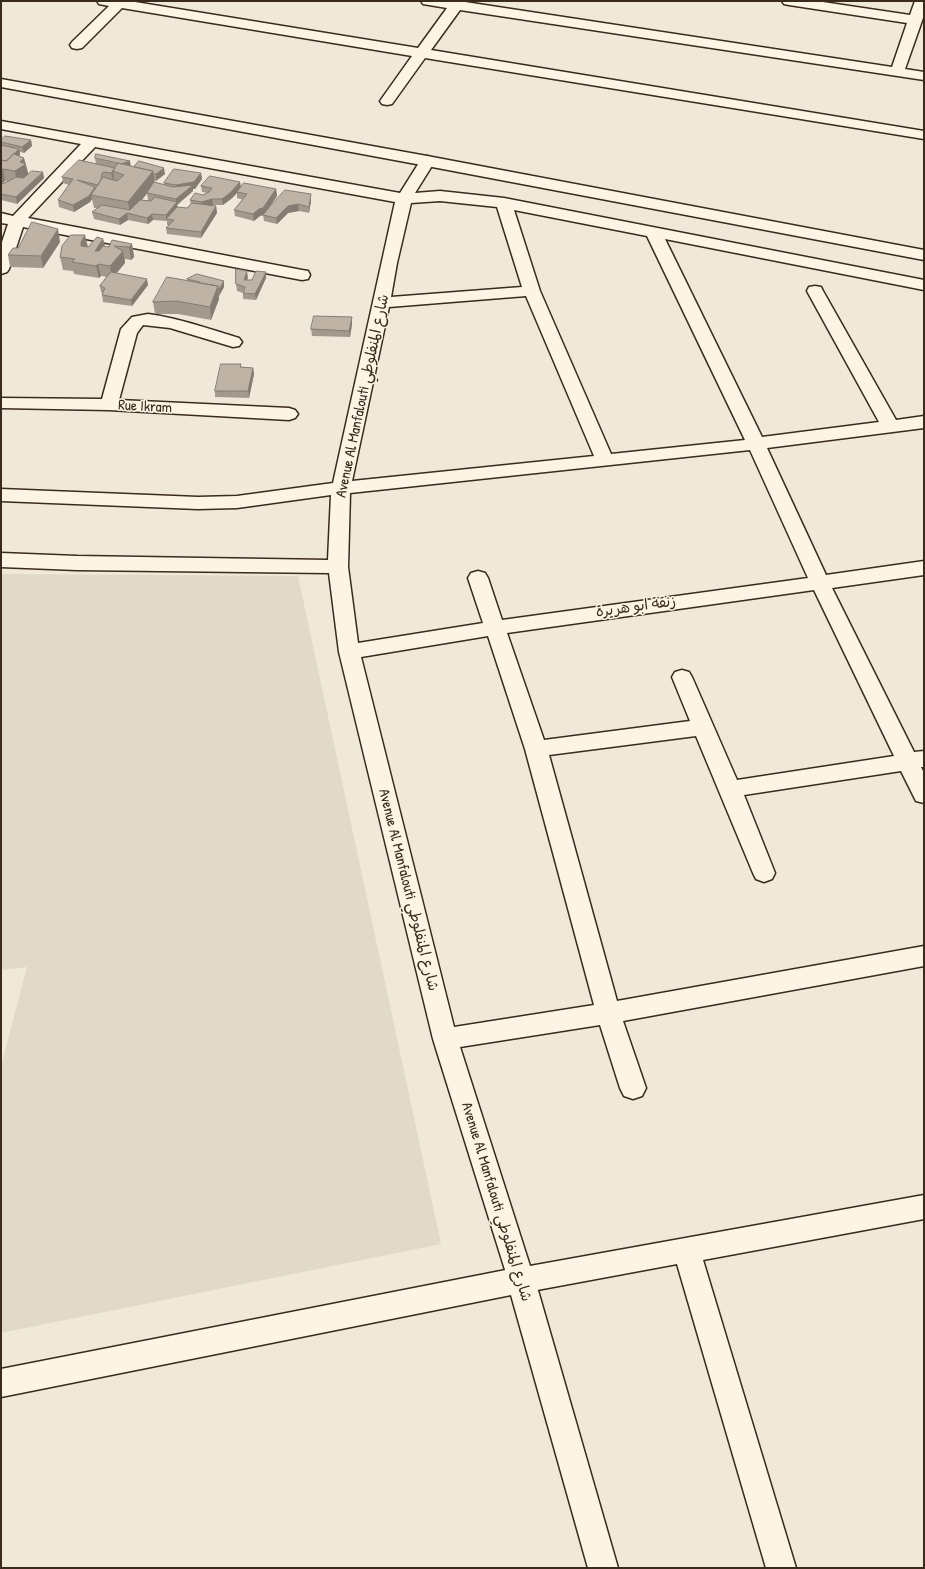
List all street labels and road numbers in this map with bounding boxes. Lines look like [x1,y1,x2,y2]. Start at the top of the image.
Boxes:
street label: Avenue Al Manfalouti شارع المنفلوطي [333,293,393,499]
street label: Rue Ikram [118,397,172,417]
street label: زنقة ابو هريرة [595,592,677,622]
street label: Avenue Al Manfalouti شارع المنفلوطي [374,787,442,993]
street label: Avenue Al Manfalouti شارع المنفلوطي [457,1100,535,1304]

